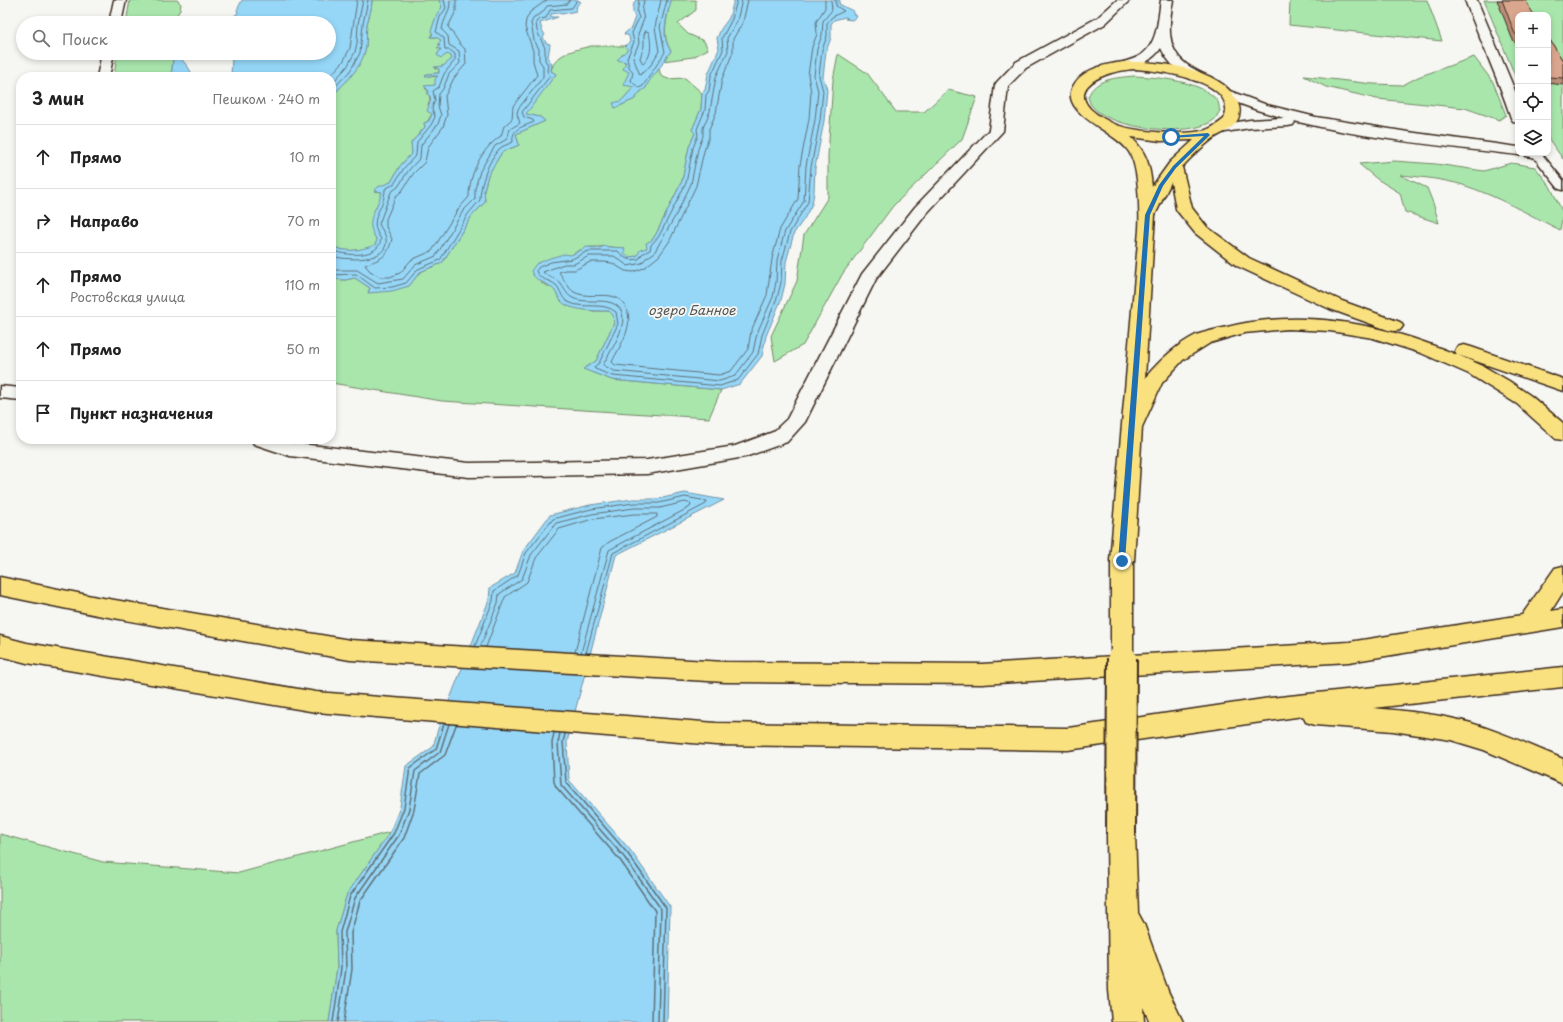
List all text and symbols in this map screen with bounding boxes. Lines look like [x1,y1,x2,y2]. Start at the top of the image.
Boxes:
map controls [1515,12,1551,156]
button: + [1515,12,1551,48]
search box [16,16,336,60]
icon: search [30,27,52,49]
text: Поиск [62,27,108,50]
button: − [1515,48,1551,84]
button: locate [1515,84,1551,120]
text: 3 мин [32,85,84,111]
text: Пешком · 240 m [213,89,320,108]
button: layers [1515,120,1551,156]
route start [1162,128,1180,146]
text: Прямо [70,145,121,168]
icon: ahead [32,146,54,168]
text: 10 m [290,147,320,166]
text: Направо [70,209,139,232]
icon: right [32,210,54,232]
text: 70 m [287,211,320,230]
text: Прямо [70,264,121,287]
icon: ahead [32,274,54,296]
text: 110 m [285,275,320,294]
text: Ростовская улица [70,287,185,306]
water label: озеро Банное [648,300,736,319]
text: Прямо [70,337,121,360]
icon: ahead [32,338,54,360]
text: 50 m [286,339,320,358]
text: Пункт назначения [70,401,213,424]
icon: arrive [32,402,54,424]
route end [1113,552,1131,570]

